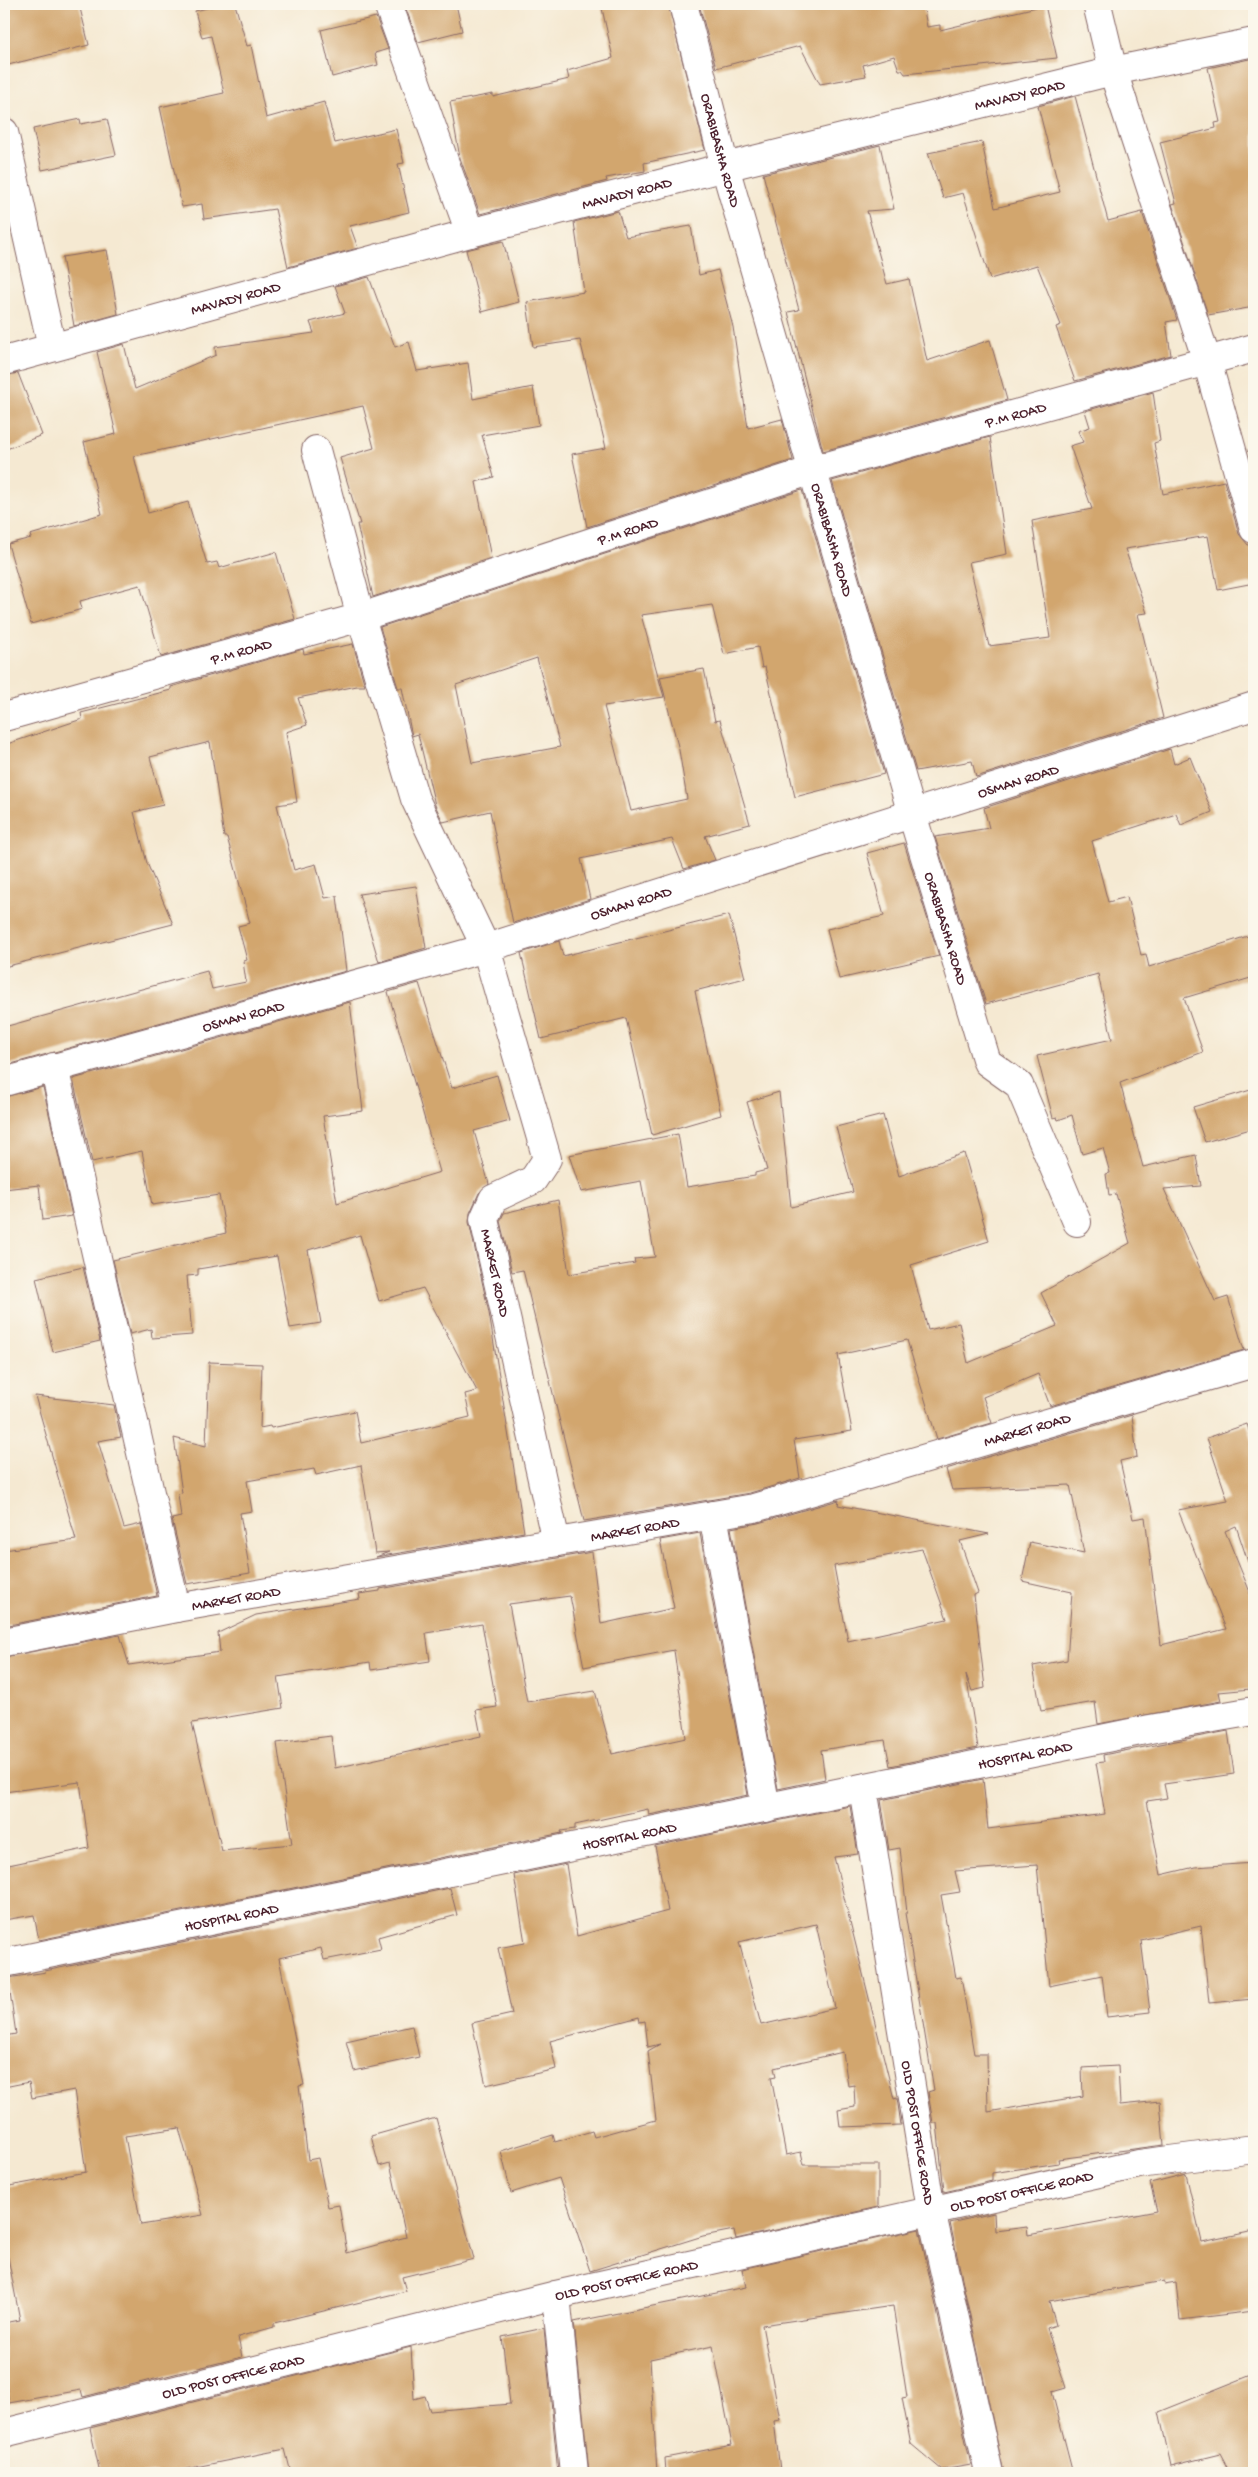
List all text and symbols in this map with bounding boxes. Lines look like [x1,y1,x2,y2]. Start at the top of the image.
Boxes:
street label: MAVADY ROAD [973,76,1067,116]
street label: ORABIBASHA ROAD [695,92,743,210]
street label: MAVADY ROAD [580,174,674,215]
street label: MAVADY ROAD [189,278,283,320]
street label: P.M ROAD [982,399,1049,433]
street label: ORABIBASHA ROAD [806,481,856,599]
street label: P.M ROAD [595,514,661,551]
street label: P.M ROAD [208,635,274,670]
street label: OSMAN ROAD [976,761,1062,804]
street label: ORABIBASHA ROAD [919,870,970,988]
street label: OSMAN ROAD [588,883,674,926]
street label: OSMAN ROAD [201,997,287,1037]
street label: MARKET ROAD [475,1227,513,1319]
street label: MARKET ROAD [982,1410,1073,1452]
street label: MARKET ROAD [589,1514,681,1547]
street label: MARKET ROAD [190,1583,282,1616]
street label: HOSPITAL ROAD [977,1738,1074,1775]
street label: HOSPITAL ROAD [581,1819,678,1856]
street label: HOSPITAL ROAD [183,1900,281,1937]
street label: OLD POST OFFICE ROAD [896,2059,937,2207]
street label: OLD POST OFFICE ROAD [949,2168,1095,2217]
street label: OLD POST OFFICE ROAD [553,2256,700,2306]
street label: OLD POST OFFICE ROAD [160,2351,307,2404]

